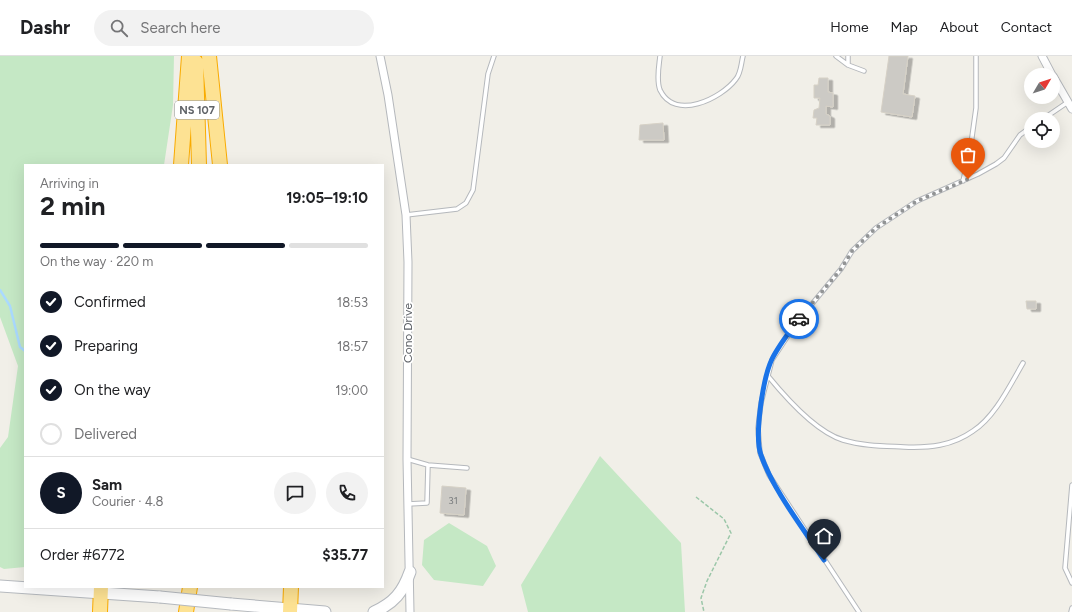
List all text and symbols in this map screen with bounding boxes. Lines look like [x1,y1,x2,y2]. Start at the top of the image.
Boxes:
search box [94,10,374,46]
text: Dashr [20,16,70,39]
icon: search [108,17,130,39]
text: Search here [140,19,220,37]
text: Home [830,19,869,36]
text: Map [891,19,918,36]
text: About [940,19,979,36]
text: Contact [1001,19,1052,36]
north arrow [1024,68,1060,104]
map controls [1024,68,1060,148]
road number: NS 107 [175,101,219,119]
button: locate [1024,112,1060,148]
pin [951,138,985,179]
icon: bag [957,144,979,166]
text: Arriving in [40,176,99,191]
text: 19:05–19:10 [286,189,368,207]
text: 2 min [40,190,106,222]
text: On the way · 220 m [40,254,153,269]
icon: check [40,291,62,313]
text: Confirmed [74,293,146,311]
text: 18:53 [337,295,368,310]
courier [779,299,819,339]
street label: Cono Drive [401,303,415,363]
icon: car [788,308,810,330]
icon: check [40,335,62,357]
text: Preparing [74,337,138,355]
text: 18:57 [337,339,368,354]
icon: check [40,379,62,401]
text: On the way [74,381,151,399]
text: 19:00 [335,383,368,398]
text: Delivered [74,425,137,443]
button: chat [274,472,316,514]
button: phone [326,472,368,514]
text: Sam [92,476,122,494]
text: S [56,484,66,502]
text: Courier · 4.8 [92,494,164,509]
house number: 31 [448,494,458,507]
pin [807,519,841,560]
icon: home [813,525,835,547]
text: Order #6772 [40,546,125,564]
text: $35.77 [322,546,368,564]

